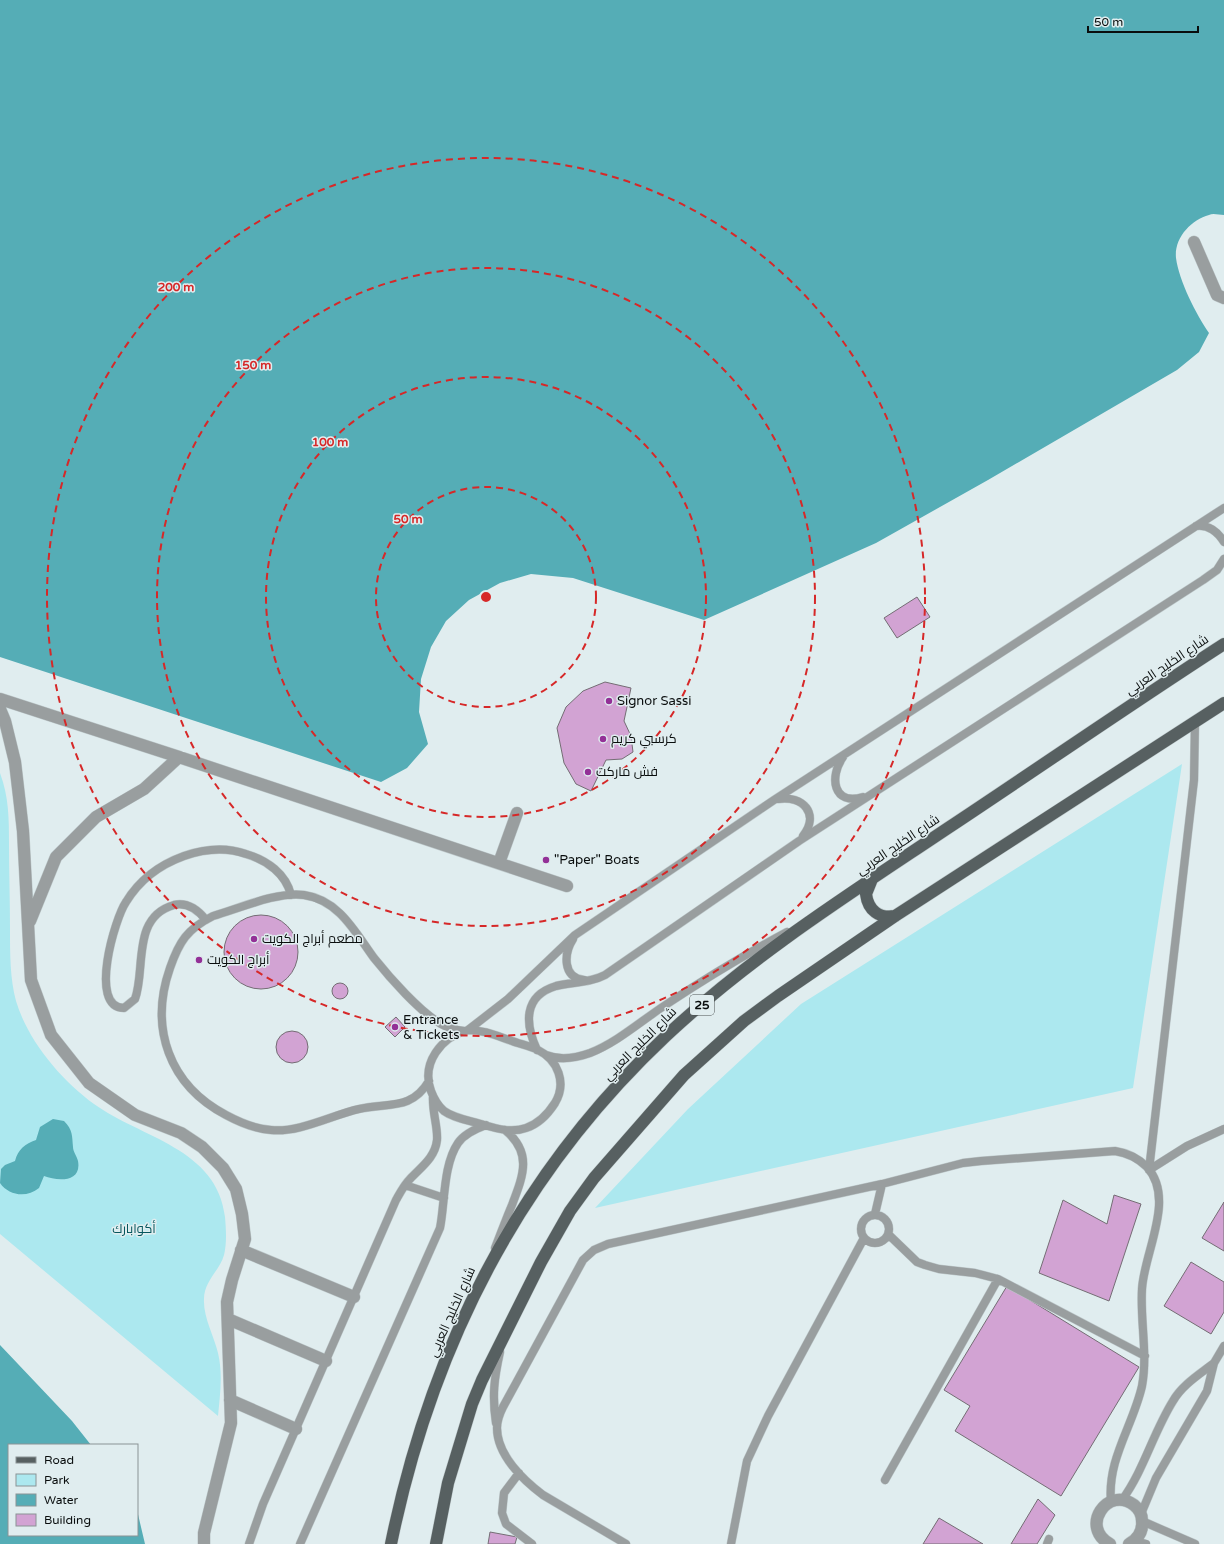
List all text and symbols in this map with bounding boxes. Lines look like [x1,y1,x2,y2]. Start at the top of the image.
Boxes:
scale bar [1088,8,1198,34]
text: 50 m [1094,15,1123,29]
text: 200 m [158,280,194,294]
text: 150 m [235,358,271,372]
text: 100 m [312,435,348,449]
text: 50 m [393,512,423,526]
centre of rings [479,590,493,604]
street label: شارع الخليج العربي [1122,631,1213,700]
place label: Signor Sassi [617,693,692,709]
marker: Signor Sassi [604,696,614,706]
place label: كرسبي كريم [611,731,677,749]
marker: كرسبي كريم [598,734,608,744]
place label: فش ماركت [596,764,658,780]
marker: فش ماركت [583,767,593,777]
street label: شارع الخليج العربي [853,811,944,880]
place label: "Paper" Boats [554,852,640,868]
marker: "Paper" Boats [541,855,551,865]
place label: مطعم أبراج الكويت [262,930,363,948]
marker: مطعم أبراج الكويت [249,934,259,944]
place label: أبراج الكويت [207,951,270,968]
marker: أبراج الكويت [194,955,204,965]
road number: 25 [690,995,714,1015]
street label: شارع الخليج العربي [600,1004,681,1085]
place label: Entrance & Tickets [403,1012,459,1043]
marker: Entrance & Tickets [390,1022,400,1032]
park label: أكوابارك [112,1220,156,1237]
street label: شارع الخليج العربي [425,1264,481,1360]
legend [8,1444,138,1536]
text: Road [44,1453,74,1467]
text: Park [44,1473,70,1487]
text: Water [44,1493,79,1507]
text: Building [44,1513,91,1527]

